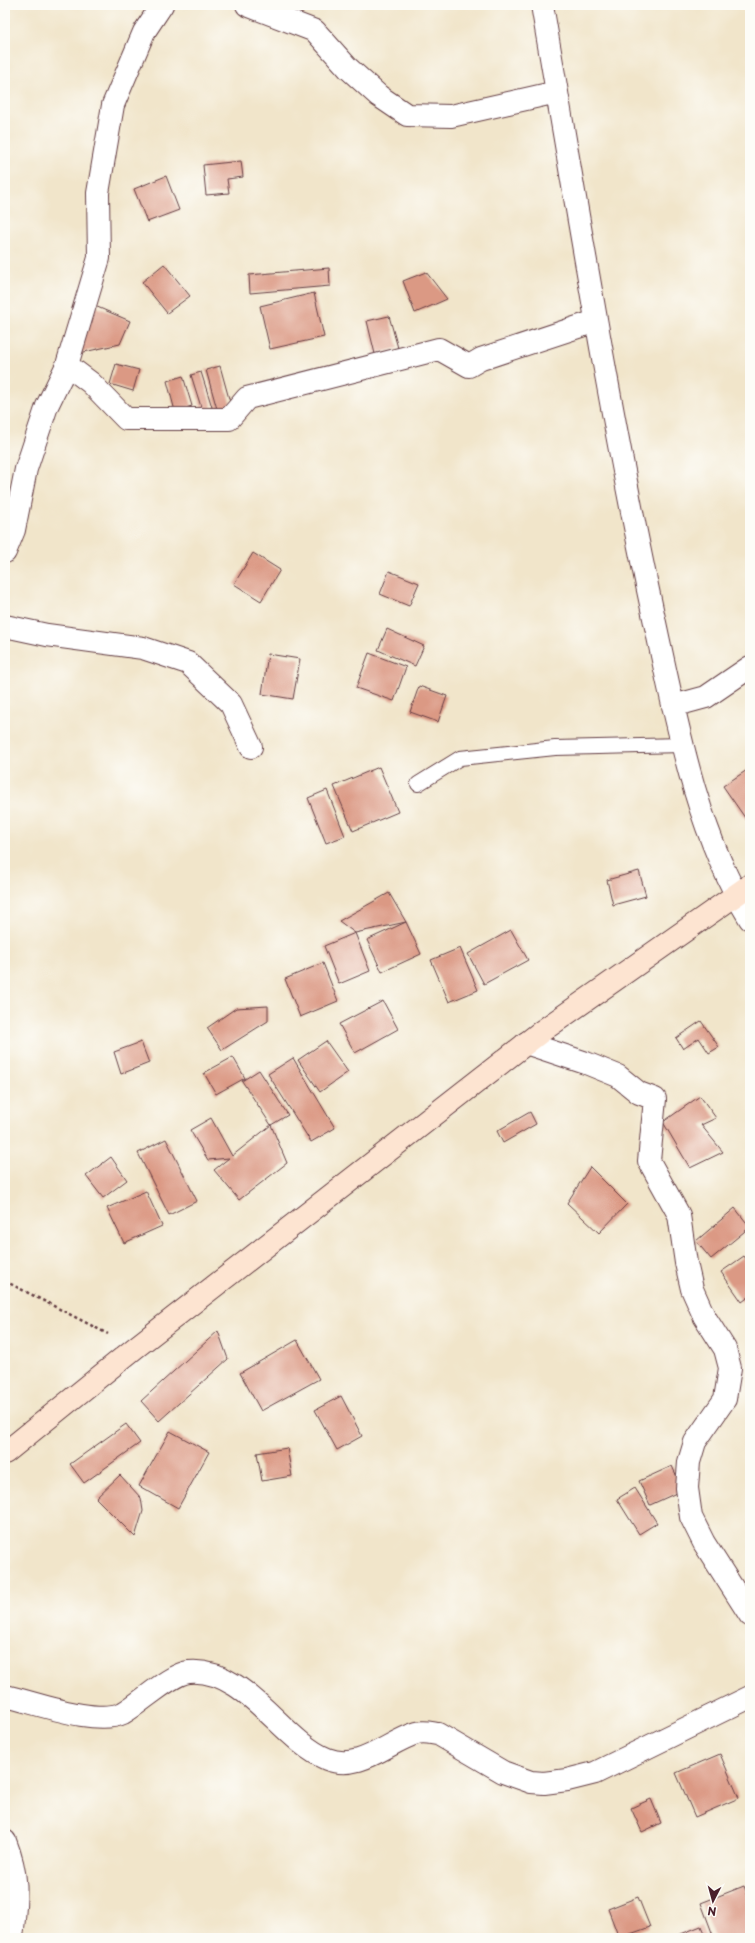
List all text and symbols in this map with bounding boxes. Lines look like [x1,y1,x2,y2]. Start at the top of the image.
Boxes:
north arrow [693,1881,733,1921]
text: N [706,1903,717,1920]

